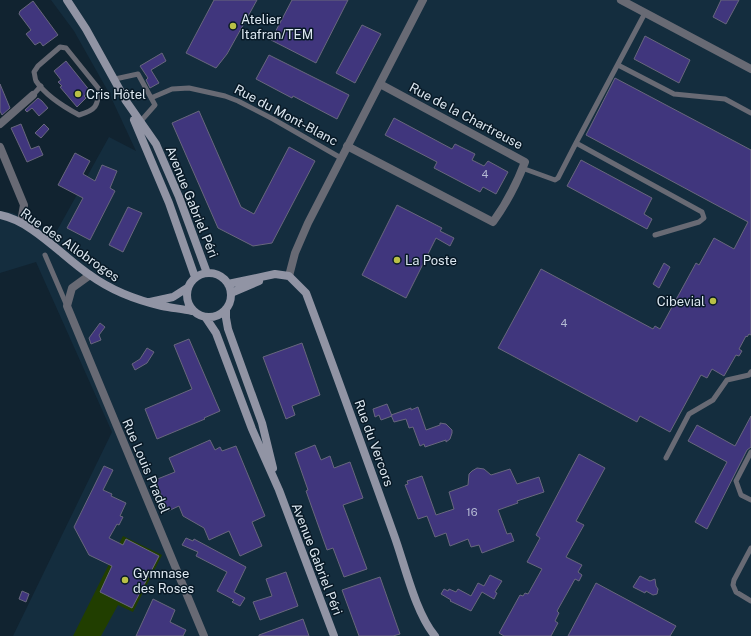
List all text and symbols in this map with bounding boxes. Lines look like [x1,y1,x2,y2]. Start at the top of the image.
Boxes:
place label: Atelier Itafran/TEM [241,12,313,42]
marker: Atelier Itafran/TEM [228,21,238,31]
street label: Rue de la Chartreuse [407,80,525,152]
street label: Rue du Mont-Blanc [232,81,340,149]
place label: Cris Hôtel [86,87,146,102]
marker: Cris Hôtel [73,89,83,99]
street label: Avenue Gabriel Péri [163,144,221,260]
house number: 4 [482,168,489,180]
street label: Rue des Allobroges [18,205,122,285]
place label: La Poste [405,253,457,268]
marker: La Poste [392,255,402,265]
place label: Cibevial [657,294,705,309]
marker: Cibevial [708,296,718,306]
house number: 4 [561,317,568,329]
street label: Rue du Vercors [351,398,397,488]
street label: Rue Louis Pradel [119,417,173,516]
street label: Avenue Gabriel Péri [289,501,345,617]
house number: 16 [466,506,478,518]
place label: Gymnase des Roses [133,566,194,596]
marker: Gymnase des Roses [120,575,130,585]

